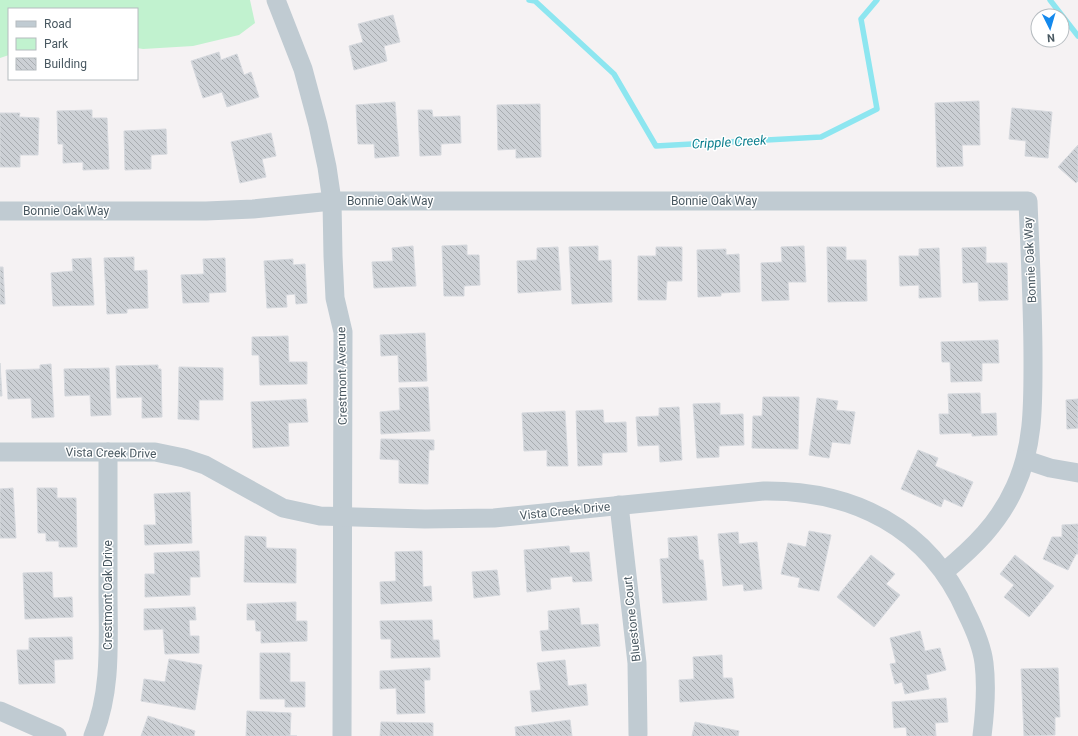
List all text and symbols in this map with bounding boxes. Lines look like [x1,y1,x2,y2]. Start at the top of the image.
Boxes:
legend [8,8,138,80]
north arrow [1030,8,1070,48]
text: Road [44,17,72,31]
text: N [1046,31,1055,44]
text: Park [44,37,69,51]
text: Building [44,57,87,71]
water label: Cripple Creek [691,133,767,151]
street label: Bonnie Oak Way [347,194,433,208]
street label: Bonnie Oak Way [671,194,757,208]
street label: Bonnie Oak Way [23,204,109,218]
street label: Bonnie Oak Way [1021,216,1039,303]
street label: Crestmont Avenue [334,327,350,425]
street label: Vista Creek Drive [66,445,156,461]
street label: Vista Creek Drive [519,499,611,523]
street label: Crestmont Oak Drive [101,540,115,650]
street label: Bluestone Court [621,576,643,662]

